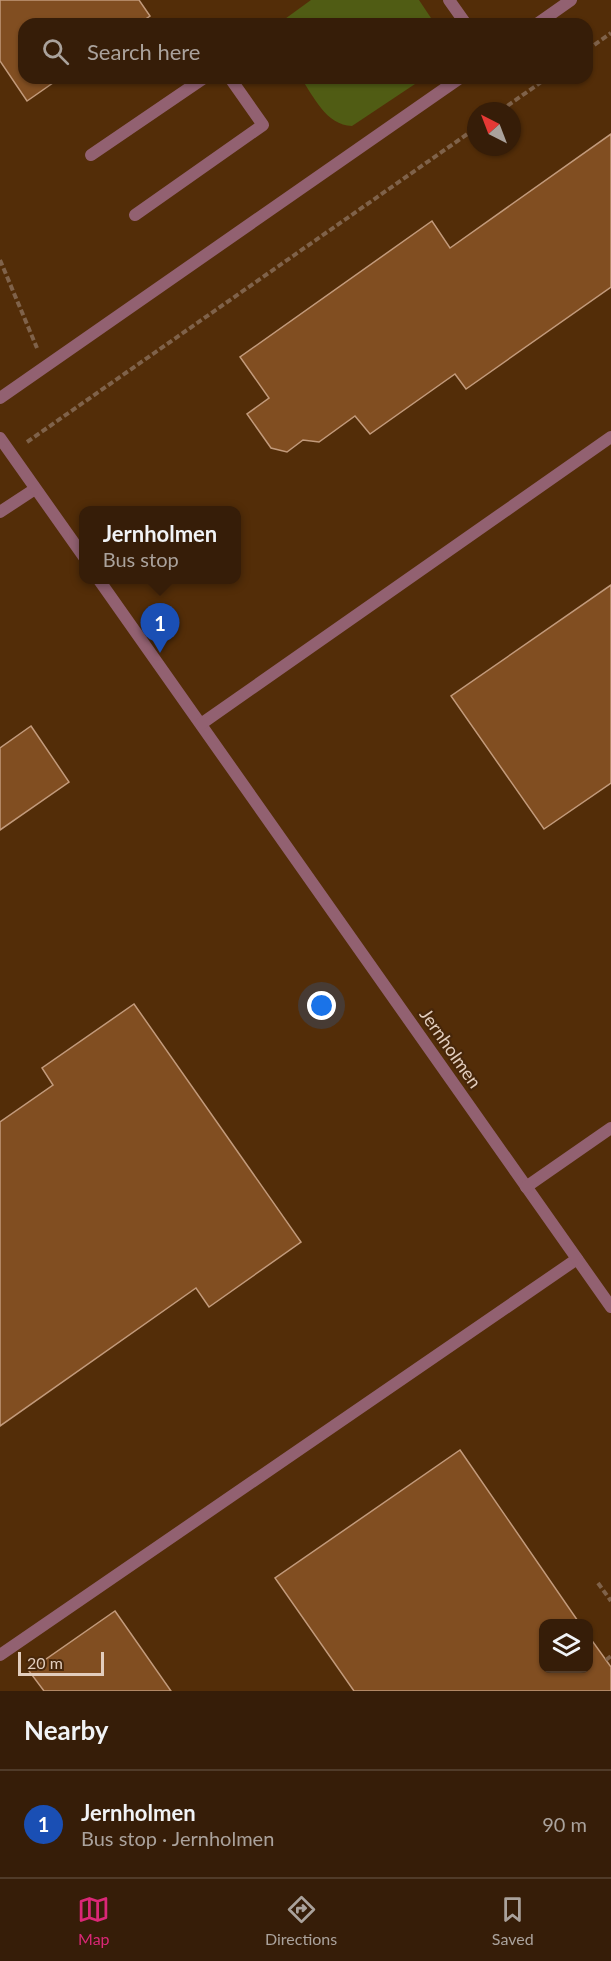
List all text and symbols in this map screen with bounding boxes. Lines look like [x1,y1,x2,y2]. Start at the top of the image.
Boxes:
search box [18,18,593,84]
icon: search [39,35,72,68]
text: Search here [87,38,200,65]
north arrow [467,102,521,156]
popup [79,506,241,584]
text: Jernholmen [103,520,217,547]
text: Bus stop [103,547,179,571]
pin: 1 [140,604,180,653]
your location [307,991,336,1020]
street label: Jernholmen [416,1004,486,1092]
map controls [539,1619,593,1673]
button: layers [539,1619,593,1673]
scale bar [18,1649,104,1676]
text: 20 m [27,1653,63,1672]
text: Nearby [24,1714,109,1746]
text: Jernholmen [81,1799,196,1826]
text: 1 [38,1812,49,1836]
text: 90 m [542,1812,587,1836]
text: Bus stop · Jernholmen [81,1826,274,1850]
tab: Map [77,1893,110,1948]
tab: Directions [265,1893,337,1948]
tab: Saved [492,1893,534,1948]

